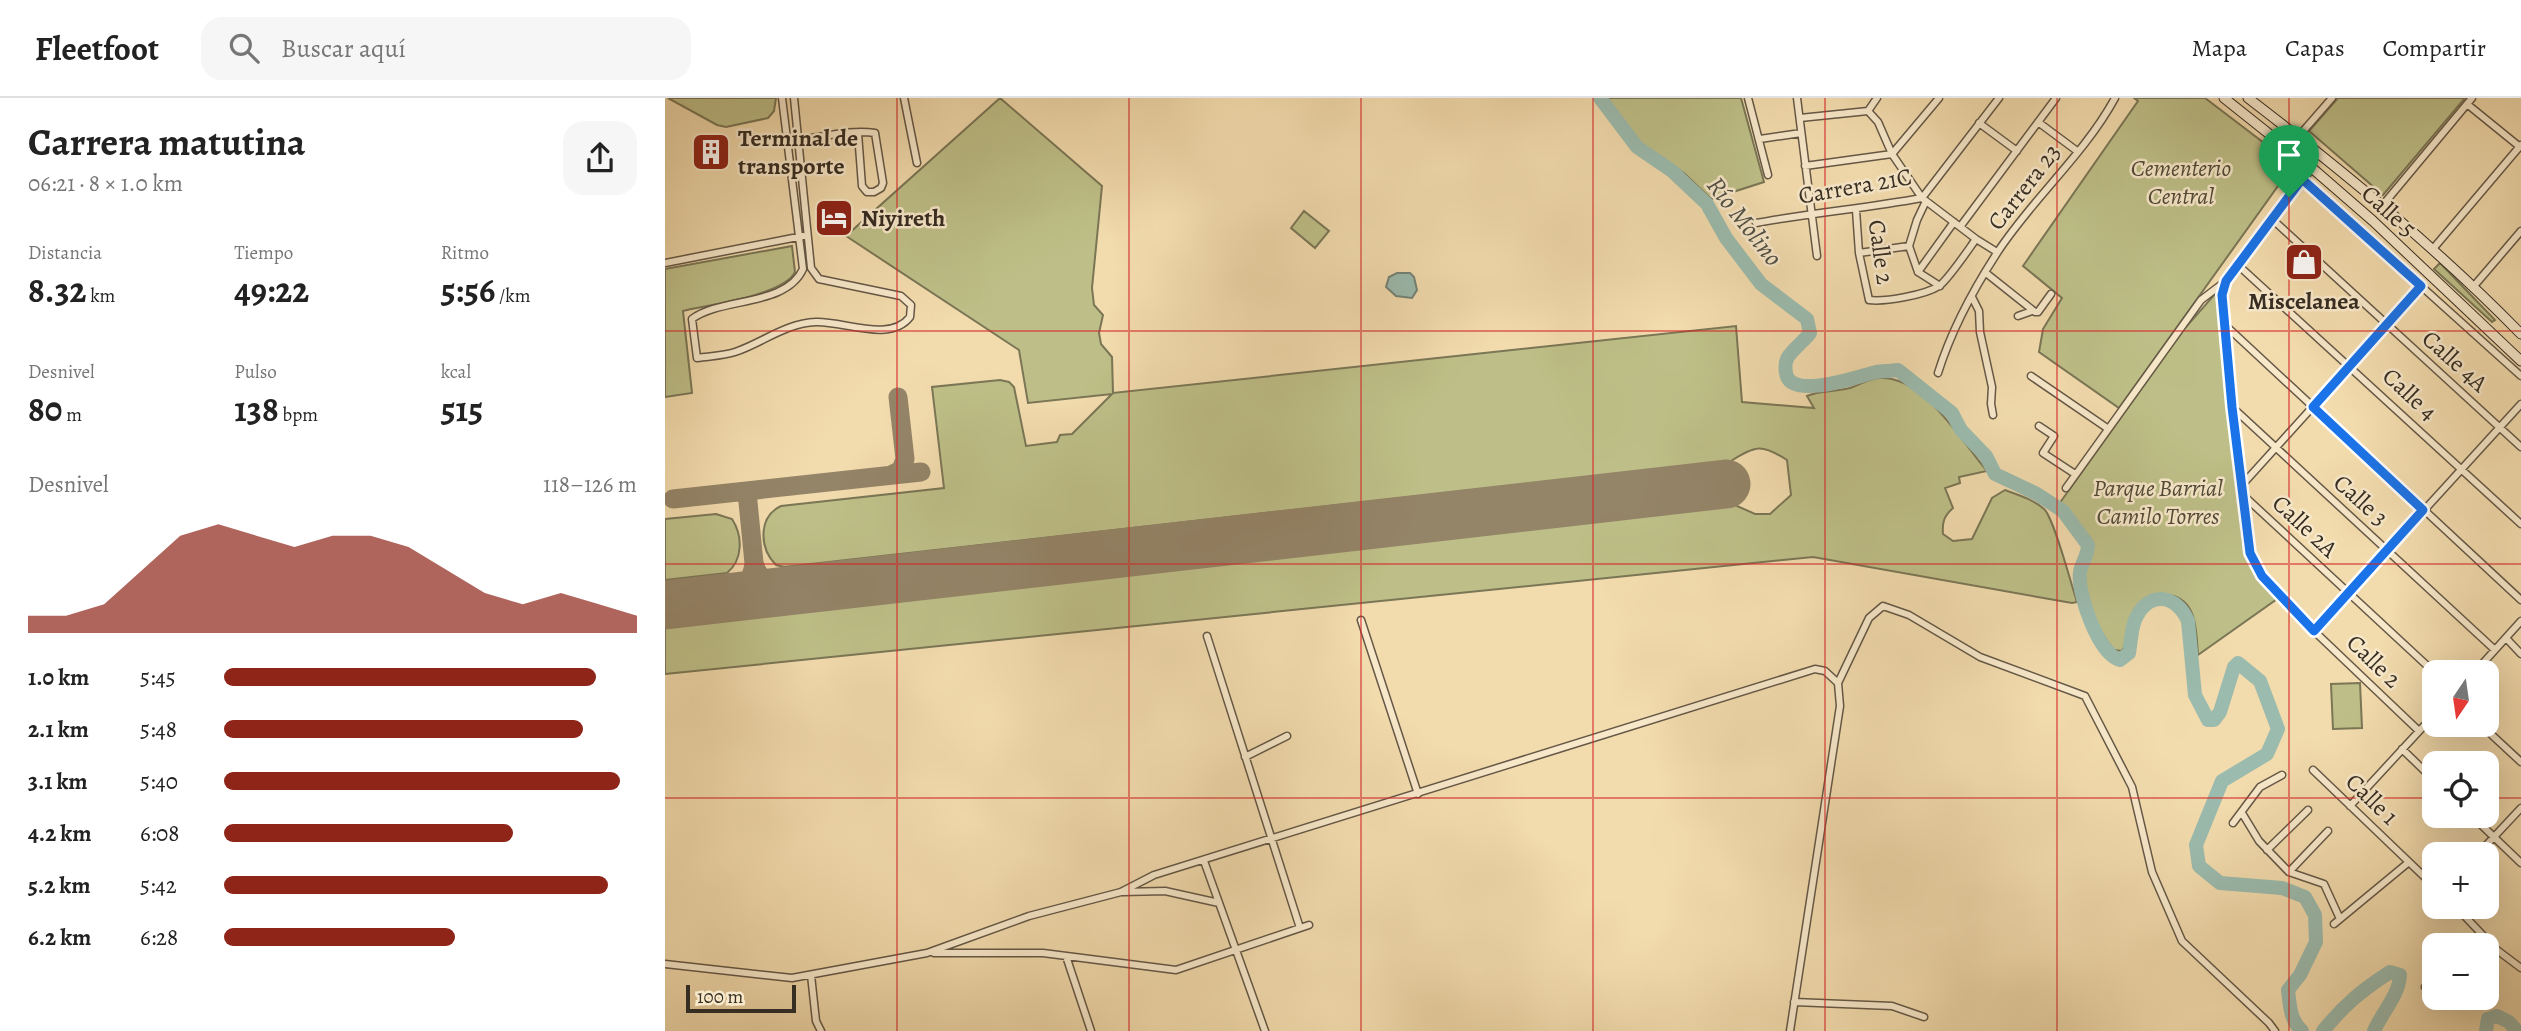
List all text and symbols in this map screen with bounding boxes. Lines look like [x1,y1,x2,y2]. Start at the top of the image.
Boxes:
search box [201,17,691,80]
text: Fleetfoot [35,26,159,71]
icon: search [225,29,263,67]
text: Buscar aquí [281,31,406,66]
text: Mapa [2192,32,2247,64]
text: Capas [2285,32,2345,64]
text: Compartir [2383,32,2486,64]
text: Carrera matutina [28,116,305,168]
button: share [563,121,637,195]
place label: Terminal de transporte [738,122,858,182]
pin [2259,125,2319,197]
building icon: Terminal de transporte [690,131,732,173]
icon: arrive [2270,136,2308,174]
street label: Carrera 23 [1980,137,2068,237]
park label: Cementerio Central [2131,152,2231,212]
street label: Carrera 21C [1796,160,1914,212]
text: 06:21 · 8 × 1.0 km [28,168,183,199]
water label: Río Molino [1699,169,1791,273]
street label: Calle 5 [2355,178,2423,244]
hotel icon: Niyireth [813,197,855,239]
place label: Niyireth [861,202,945,234]
street label: Calle 2 [1861,218,1901,286]
text: Distancia [28,240,102,266]
text: Tiempo [234,240,293,266]
text: Ritmo [441,240,489,266]
shop icon: Miscelanea [2283,241,2325,283]
text: 8.32 [28,266,86,314]
text: 49:22 [234,266,309,314]
text: 5:56 [441,266,495,314]
text: km [86,283,115,309]
text: /km [495,283,531,309]
place label: Miscelanea [2248,285,2360,317]
street label: Calle 4A [2415,323,2496,400]
text: Desnivel [28,359,95,385]
text: Pulso [234,359,277,385]
text: kcal [441,359,471,385]
street label: Calle 4 [2376,360,2445,428]
text: 80 [28,385,62,433]
text: 138 [234,385,279,433]
text: 515 [441,385,483,433]
text: m [62,402,82,428]
text: bpm [279,402,318,428]
street label: Calle 3 [2327,467,2395,533]
text: Desnivel [28,469,109,500]
text: 118–126 m [543,469,637,500]
park label: Parque Barrial Camilo Torres [2093,472,2223,532]
street label: Calle 2A [2265,487,2345,565]
street label: Calle 2 [2340,627,2408,695]
north arrow [2422,660,2499,737]
map controls [2422,660,2499,1010]
text: 1.0 km [28,662,89,693]
text: 5:45 [140,662,176,693]
text: 2.1 km [28,714,89,745]
text: 5:48 [140,714,177,745]
button: locate [2422,751,2499,828]
text: 3.1 km [28,766,88,797]
text: 5:40 [140,766,178,797]
street label: Calle 1 [2339,766,2405,832]
text: 4.2 km [28,818,91,849]
text: 6:08 [140,818,180,849]
button: + [2422,842,2499,919]
text: 5.2 km [28,870,90,901]
text: 5:42 [140,870,177,901]
text: 6.2 km [28,922,91,953]
text: 6:28 [140,922,178,953]
button: − [2422,933,2499,1010]
scale bar [686,982,796,1014]
text: 100 m [697,984,743,1010]

